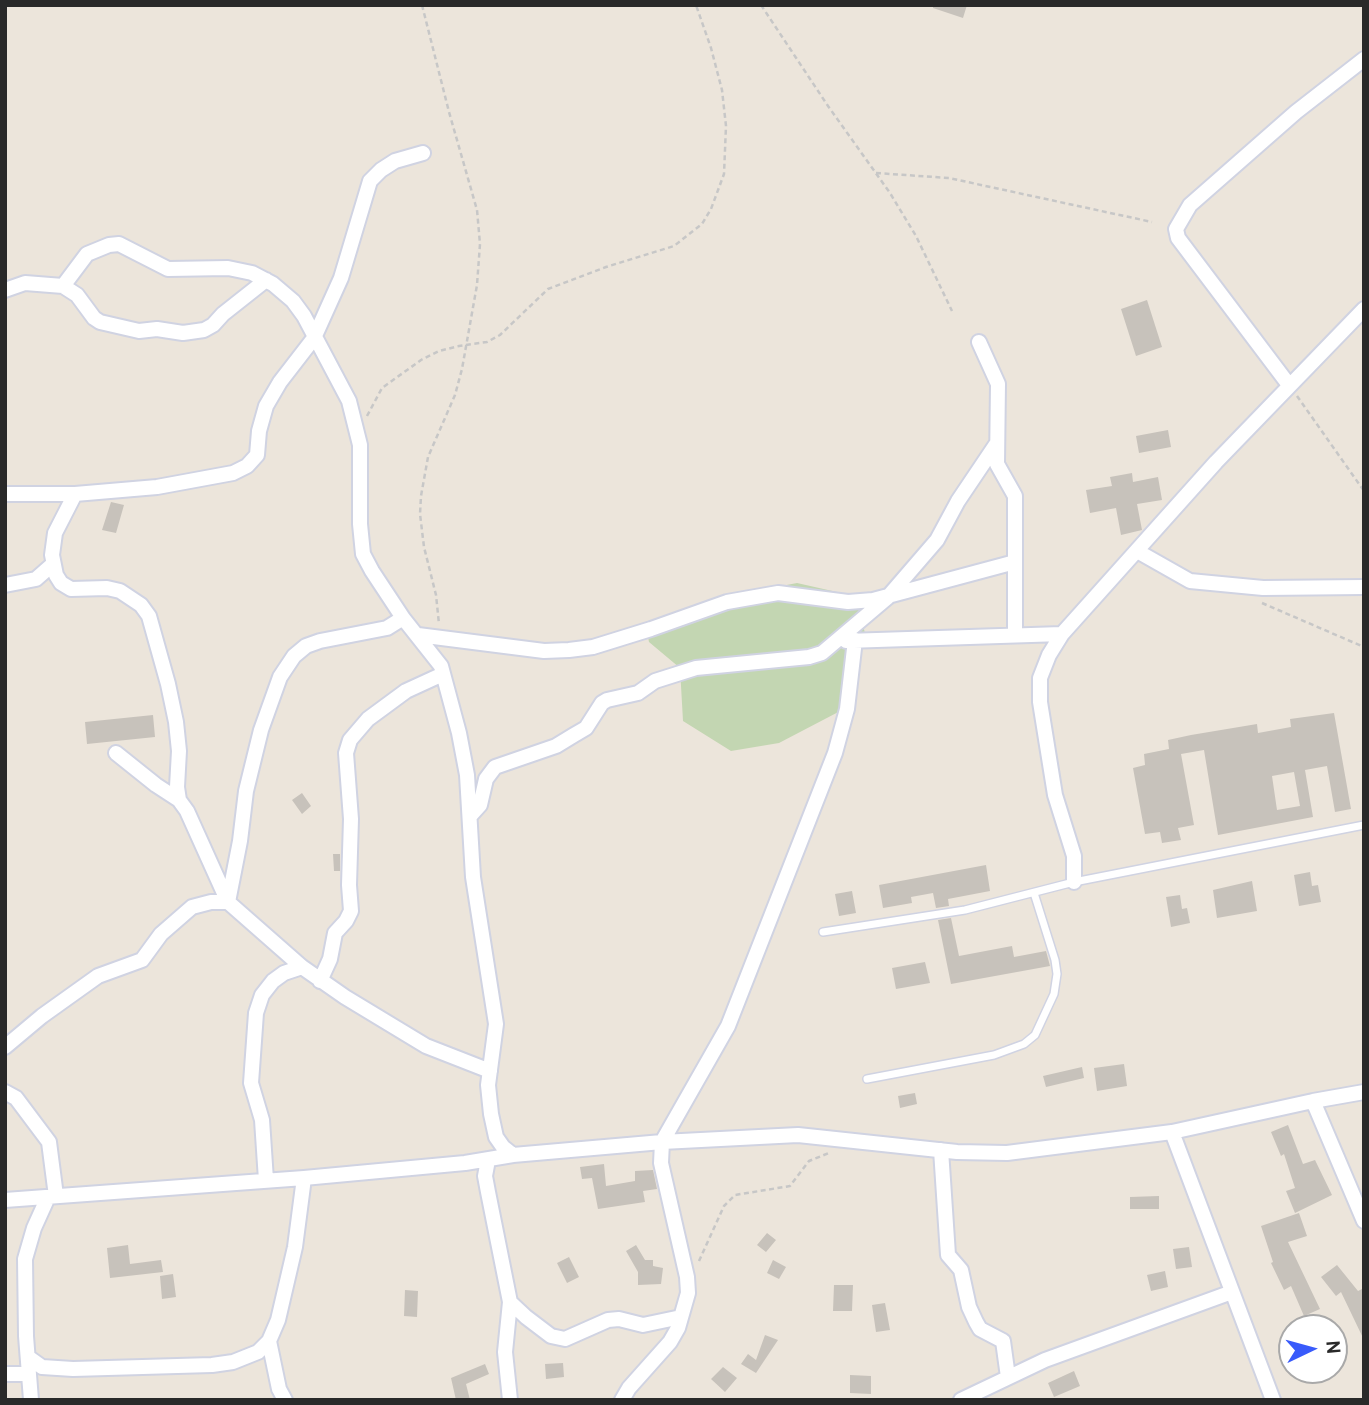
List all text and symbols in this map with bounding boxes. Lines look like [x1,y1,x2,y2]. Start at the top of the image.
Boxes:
north arrow [1278,1314,1348,1384]
text: N [1319,1339,1344,1355]

